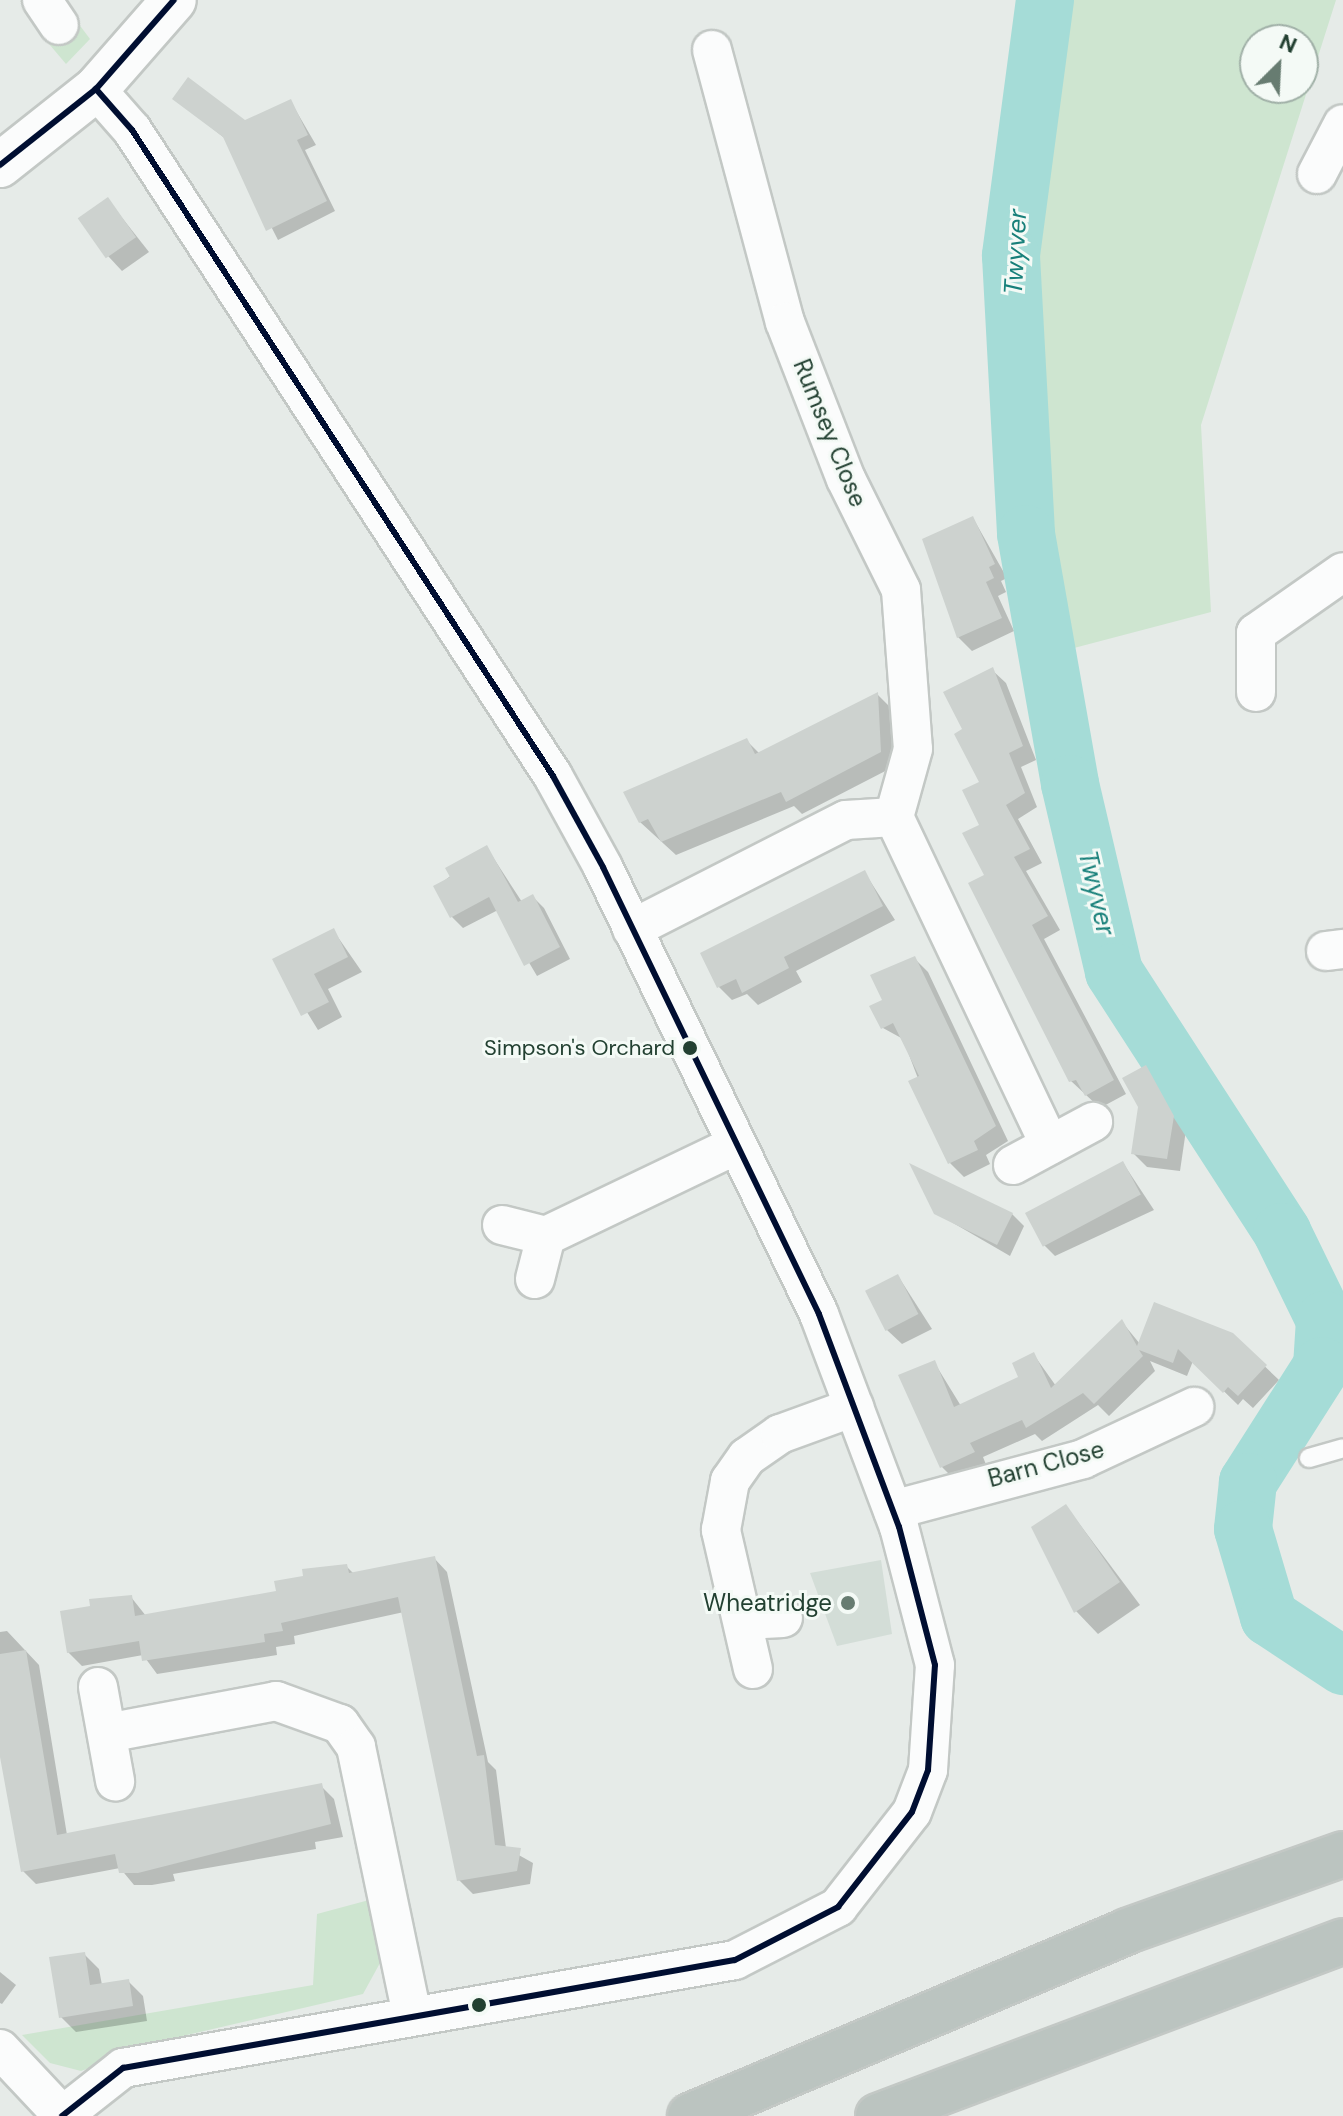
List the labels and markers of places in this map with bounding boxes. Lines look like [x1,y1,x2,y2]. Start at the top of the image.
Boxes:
place label: Simpson's Orchard [484,1035,675,1061]
marker: Simpson's Orchard [682,1040,698,1056]
place label: Wheatridge [703,1589,832,1617]
marker: Wheatridge [839,1594,857,1612]
unlabelled marker [471,1997,487,2013]

